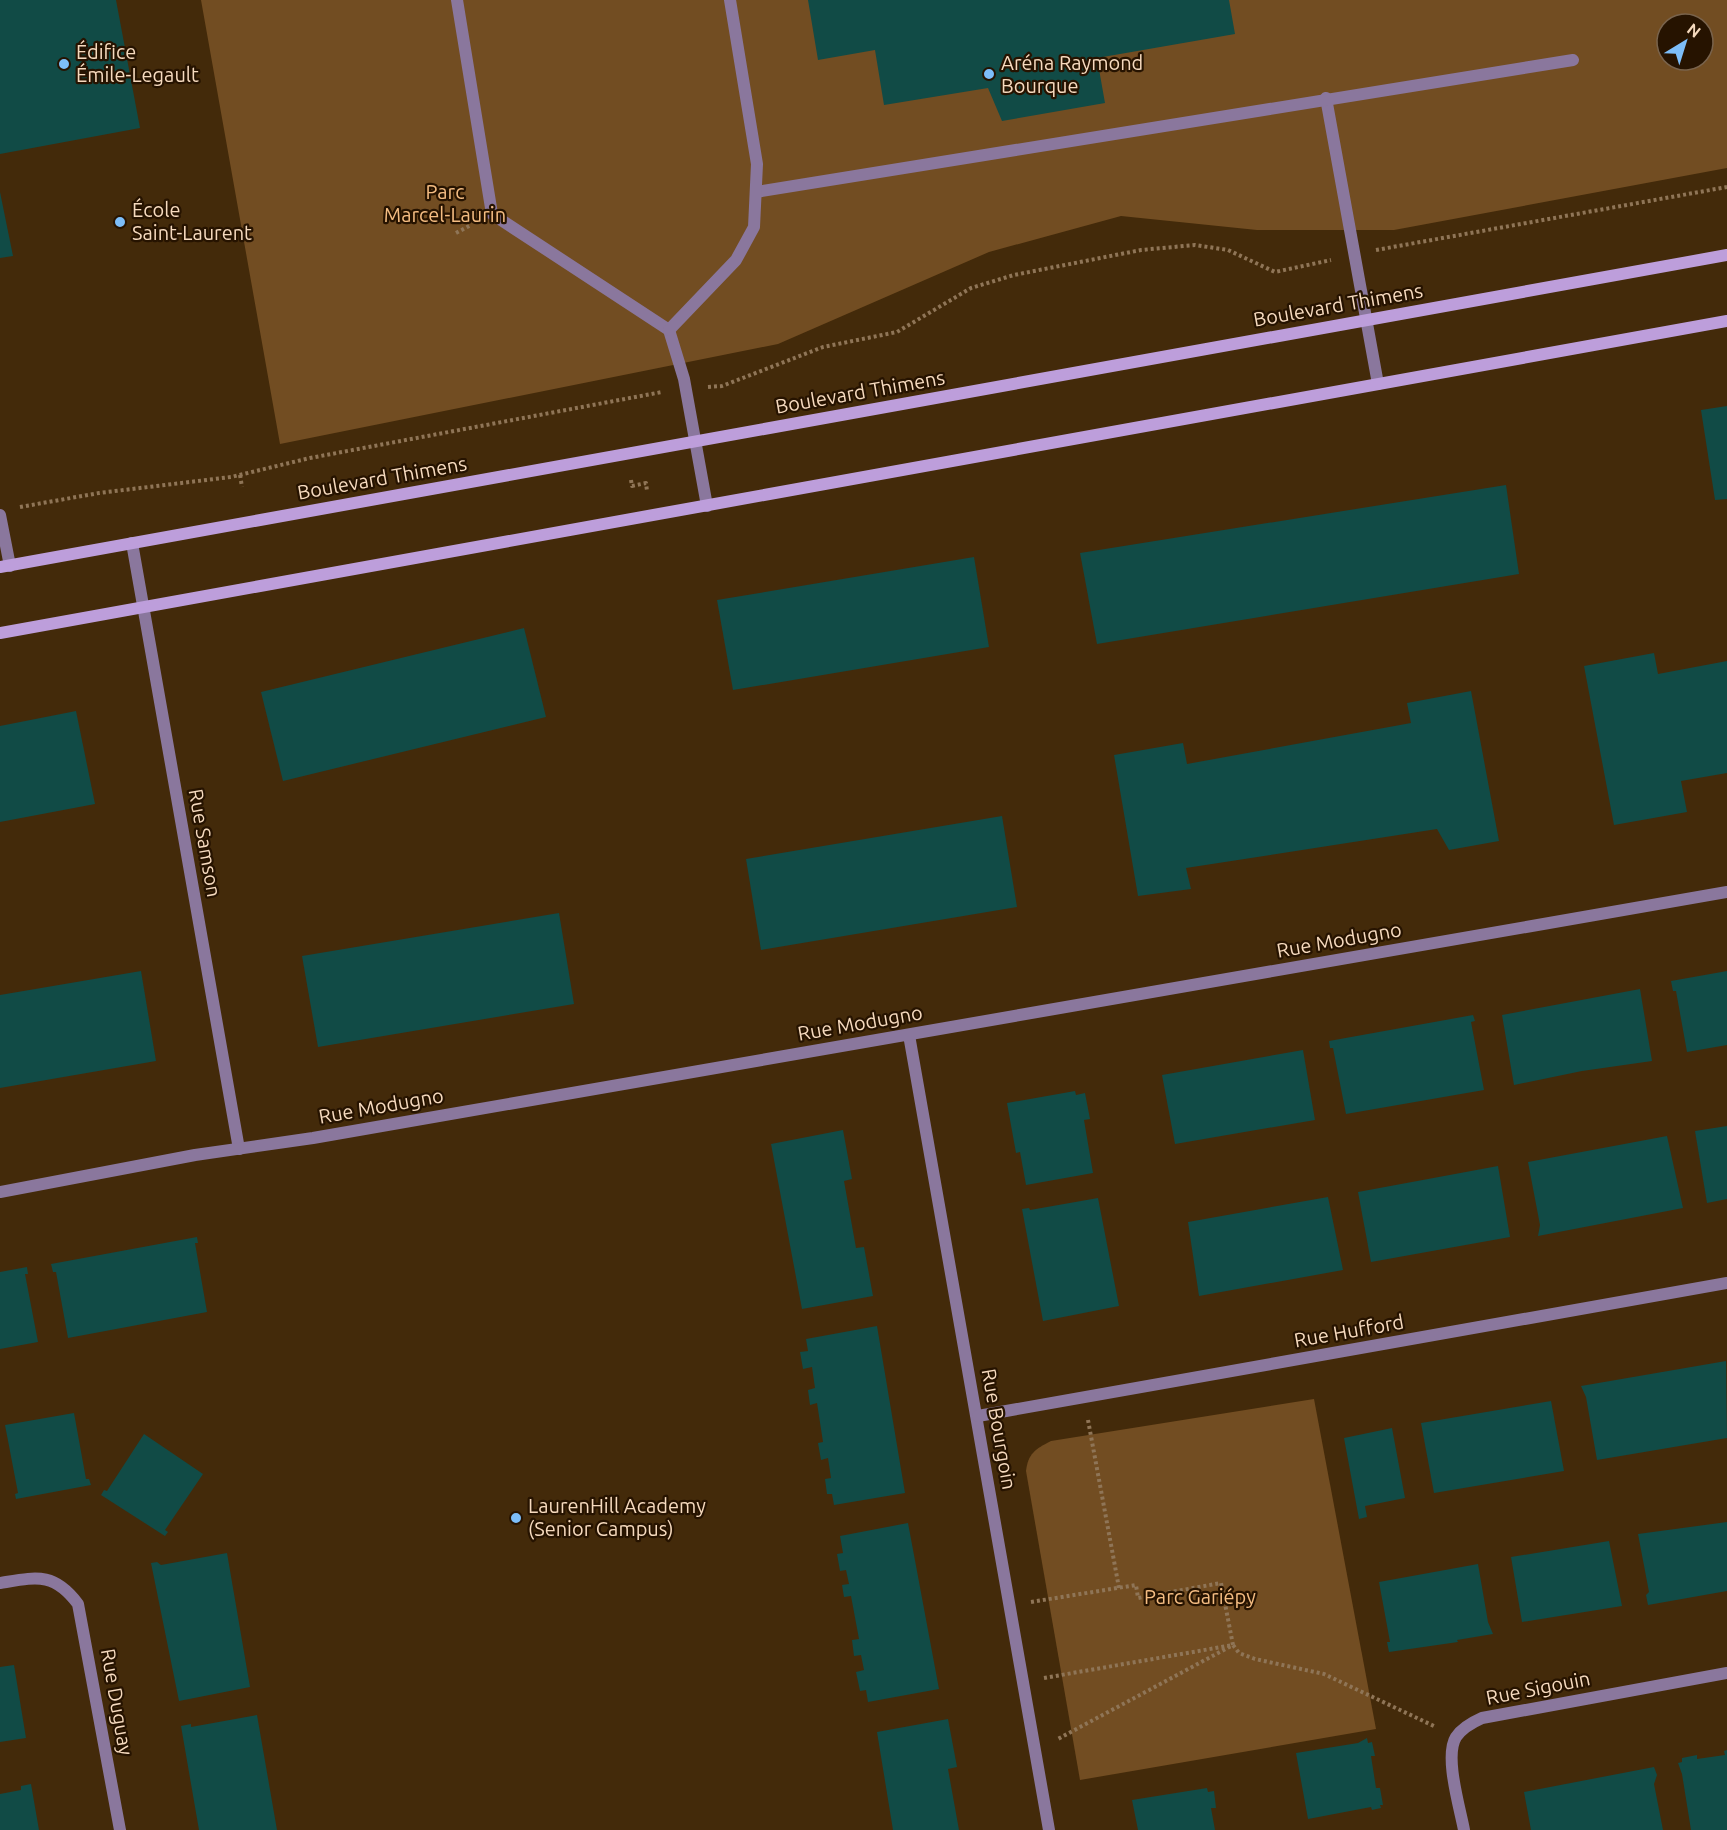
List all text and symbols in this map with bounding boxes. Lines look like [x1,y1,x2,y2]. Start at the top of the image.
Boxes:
north arrow [1655,12,1715,72]
text: N [1684,19,1704,41]
place label: Édifice Émile-Legault [76,40,199,86]
place label: Aréna Raymond Bourque [1001,51,1143,97]
marker: Édifice Émile-Legault [57,57,71,71]
marker: Aréna Raymond Bourque [982,67,996,81]
park label: Parc Marcel-Laurin [384,180,506,226]
place label: École Saint-Laurent [132,198,252,244]
marker: École Saint-Laurent [113,215,127,229]
street label: Boulevard Thimens [1251,278,1424,331]
street label: Boulevard Thimens [773,365,946,418]
street label: Boulevard Thimens [295,451,468,504]
street label: Rue Samson [185,787,226,899]
street label: Rue Modugno [1275,917,1403,962]
street label: Rue Modugno [796,1000,924,1045]
street label: Rue Modugno [317,1083,445,1128]
street label: Rue Hufford [1292,1310,1406,1351]
street label: Rue Bourgoin [978,1367,1021,1491]
place label: LaurenHill Academy (Senior Campus) [528,1494,706,1540]
marker: LaurenHill Academy (Senior Campus) [509,1511,523,1525]
park label: Parc Gariépy [1144,1585,1256,1608]
street label: Rue Duguay [97,1647,138,1757]
street label: Rue Sigouin [1484,1666,1592,1709]

